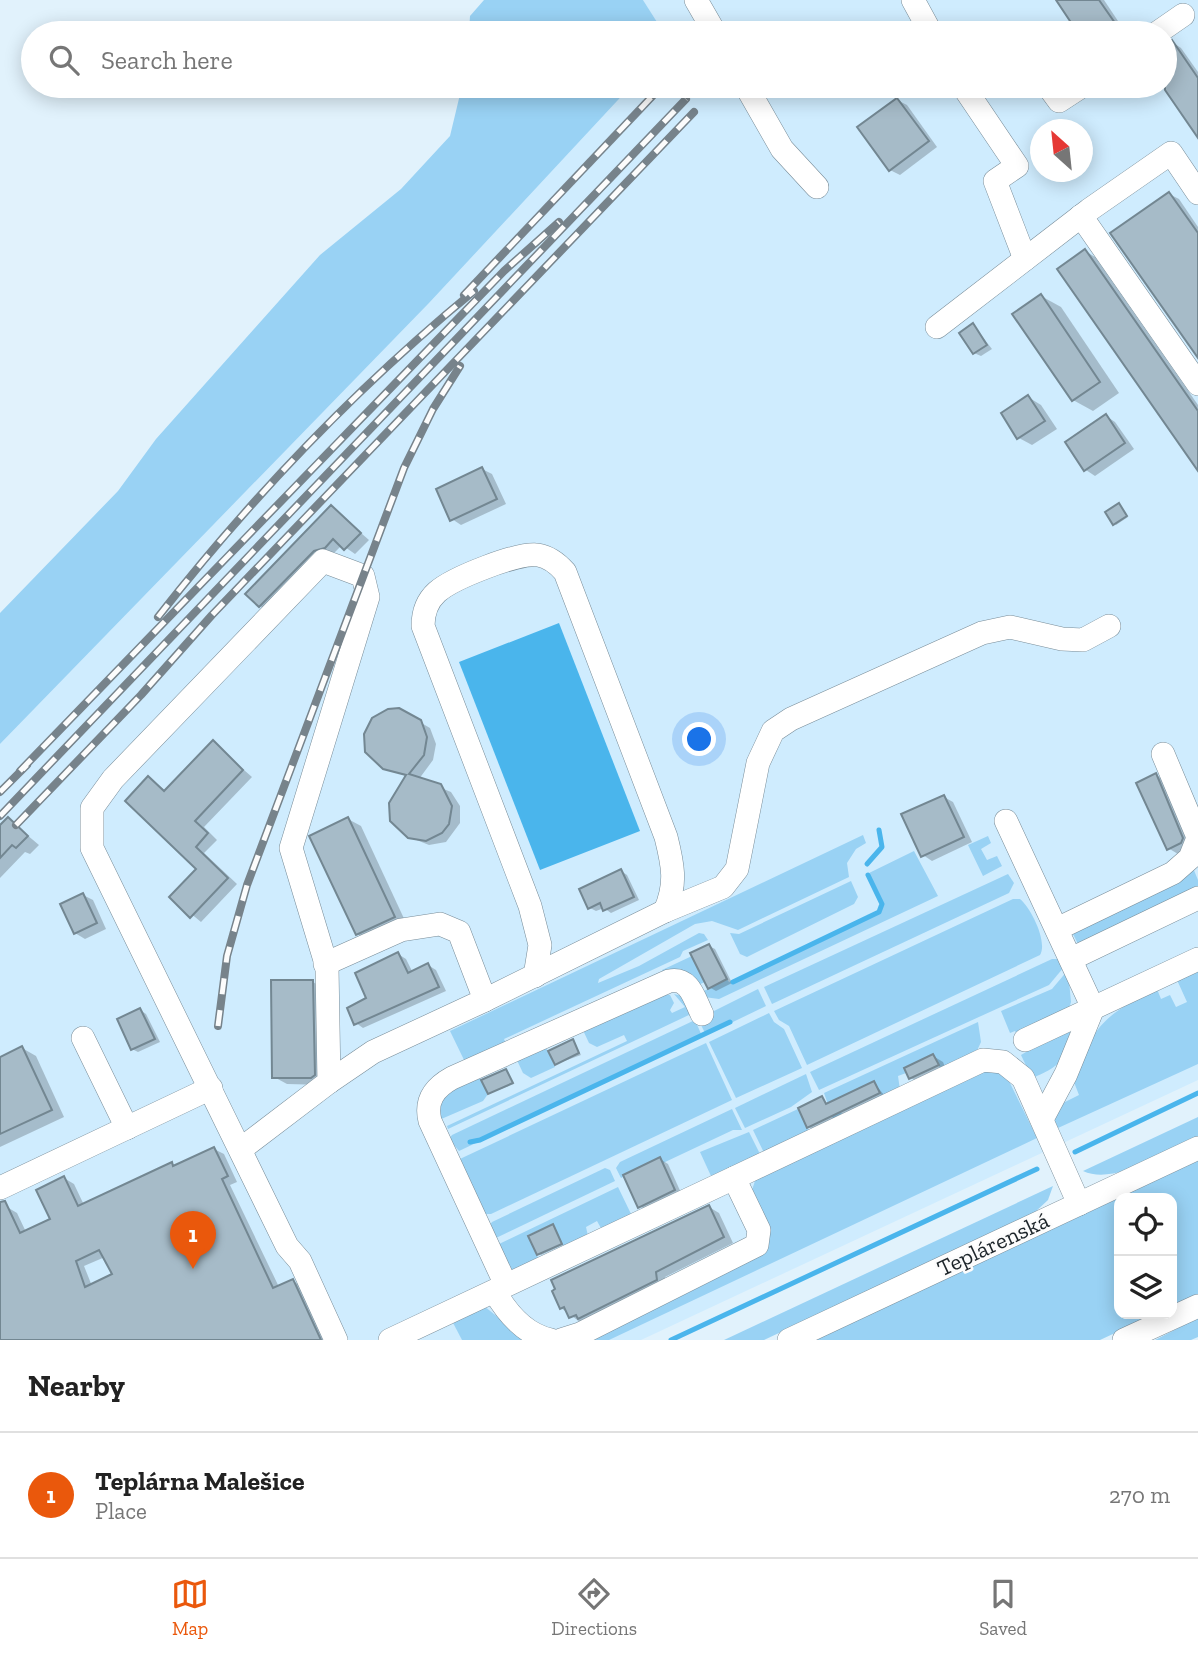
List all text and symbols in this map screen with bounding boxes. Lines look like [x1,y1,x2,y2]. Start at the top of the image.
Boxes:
search box [21,21,1177,98]
icon: search [45,41,83,79]
text: Search here [101,44,233,76]
north arrow [1030,119,1093,182]
your location [682,722,716,756]
map controls [1114,1193,1177,1319]
button: locate [1114,1193,1177,1256]
street label: Teplárenská [933,1206,1053,1282]
pin: 1 [170,1211,216,1269]
button: layers [1114,1256,1177,1319]
text: Nearby [28,1368,125,1404]
text: Teplárna Malešice [95,1465,304,1497]
text: 1 [46,1481,56,1509]
text: 270 m [1109,1481,1170,1509]
text: Place [95,1497,147,1525]
tab: Map [171,1575,209,1640]
tab: Directions [551,1575,637,1640]
tab: Saved [979,1575,1027,1640]

